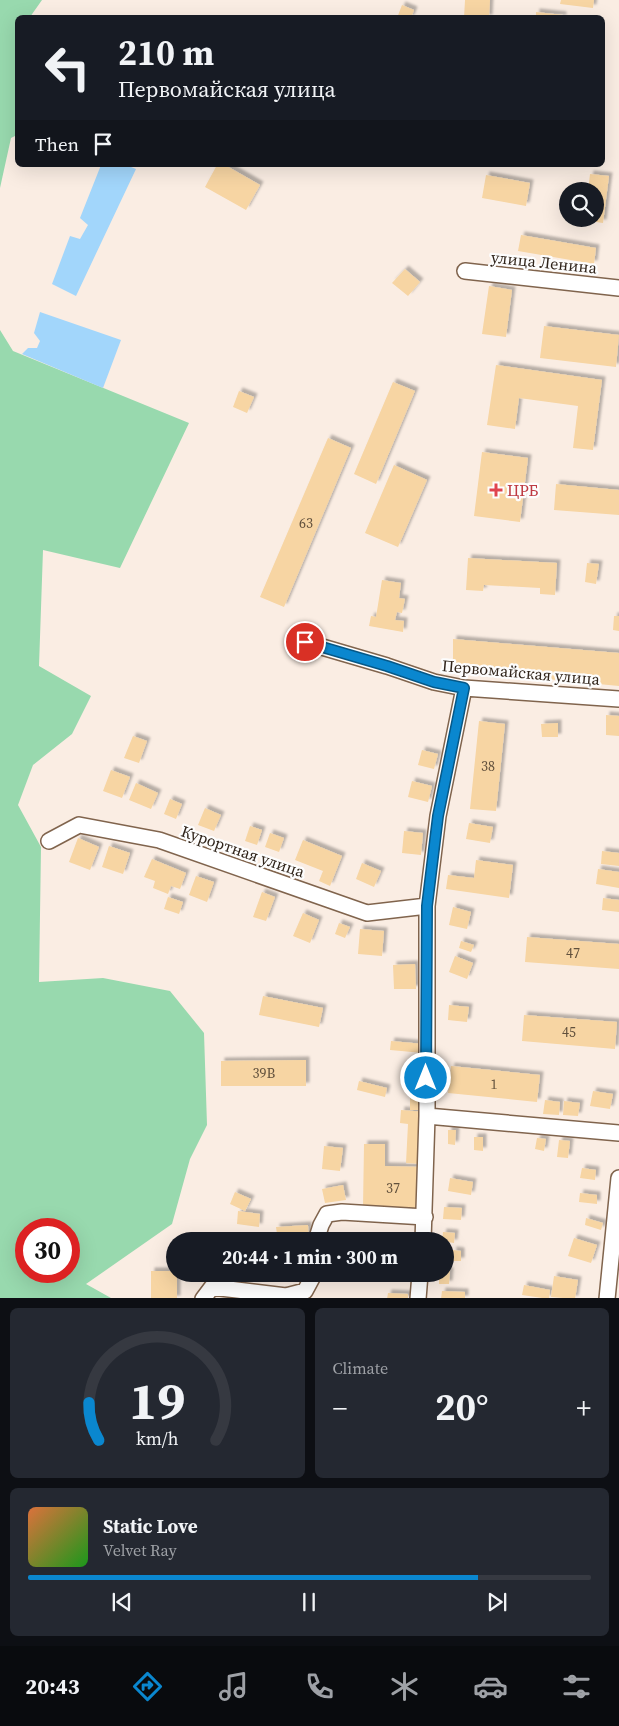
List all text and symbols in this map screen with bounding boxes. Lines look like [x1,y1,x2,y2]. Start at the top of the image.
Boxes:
text: 210 m [118,29,214,77]
icon: left [35,35,100,100]
text: Первомайская улица [118,74,336,104]
icon: arrive [89,130,117,158]
text: Then [35,131,79,157]
map controls [559,182,604,227]
button: search [559,182,604,227]
street label: улица Ленина [490,245,599,279]
place label: ЦРБ [507,479,539,501]
marker: ЦРБ [489,483,503,497]
house number: 63 [299,513,313,533]
pin [284,621,326,663]
icon: arrive [291,628,319,656]
street label: Первомайская улица [441,654,602,690]
house number: 38 [481,756,495,776]
street label: Курортная улица [178,820,308,883]
house number: 47 [566,943,580,963]
house number: 45 [562,1022,576,1042]
position arrow [399,1051,451,1103]
house number: 39В [253,1063,276,1083]
house number: 1 [491,1074,498,1094]
house number: 37 [386,1178,400,1198]
speed limit sign: 30 [15,1218,80,1283]
text: 20:44 · 1 min · 300 m [222,1244,398,1270]
text: Climate [333,1357,388,1379]
text: 19 [129,1365,185,1436]
text: 20° [435,1381,489,1433]
text: − [333,1389,347,1427]
text: + [576,1389,591,1427]
text: km/h [136,1426,179,1451]
text: Static Love [103,1513,198,1539]
text: Velvet Ray [103,1539,177,1561]
icon: previous [108,1588,136,1616]
icon: pause [295,1588,323,1616]
icon: next [483,1588,511,1616]
icon: directions [130,1669,165,1704]
icon: music [216,1669,251,1704]
icon: phone [302,1669,337,1704]
icon: climate [387,1669,422,1704]
icon: car [473,1669,508,1704]
icon: filters [559,1669,594,1704]
text: 20:43 [25,1671,80,1701]

